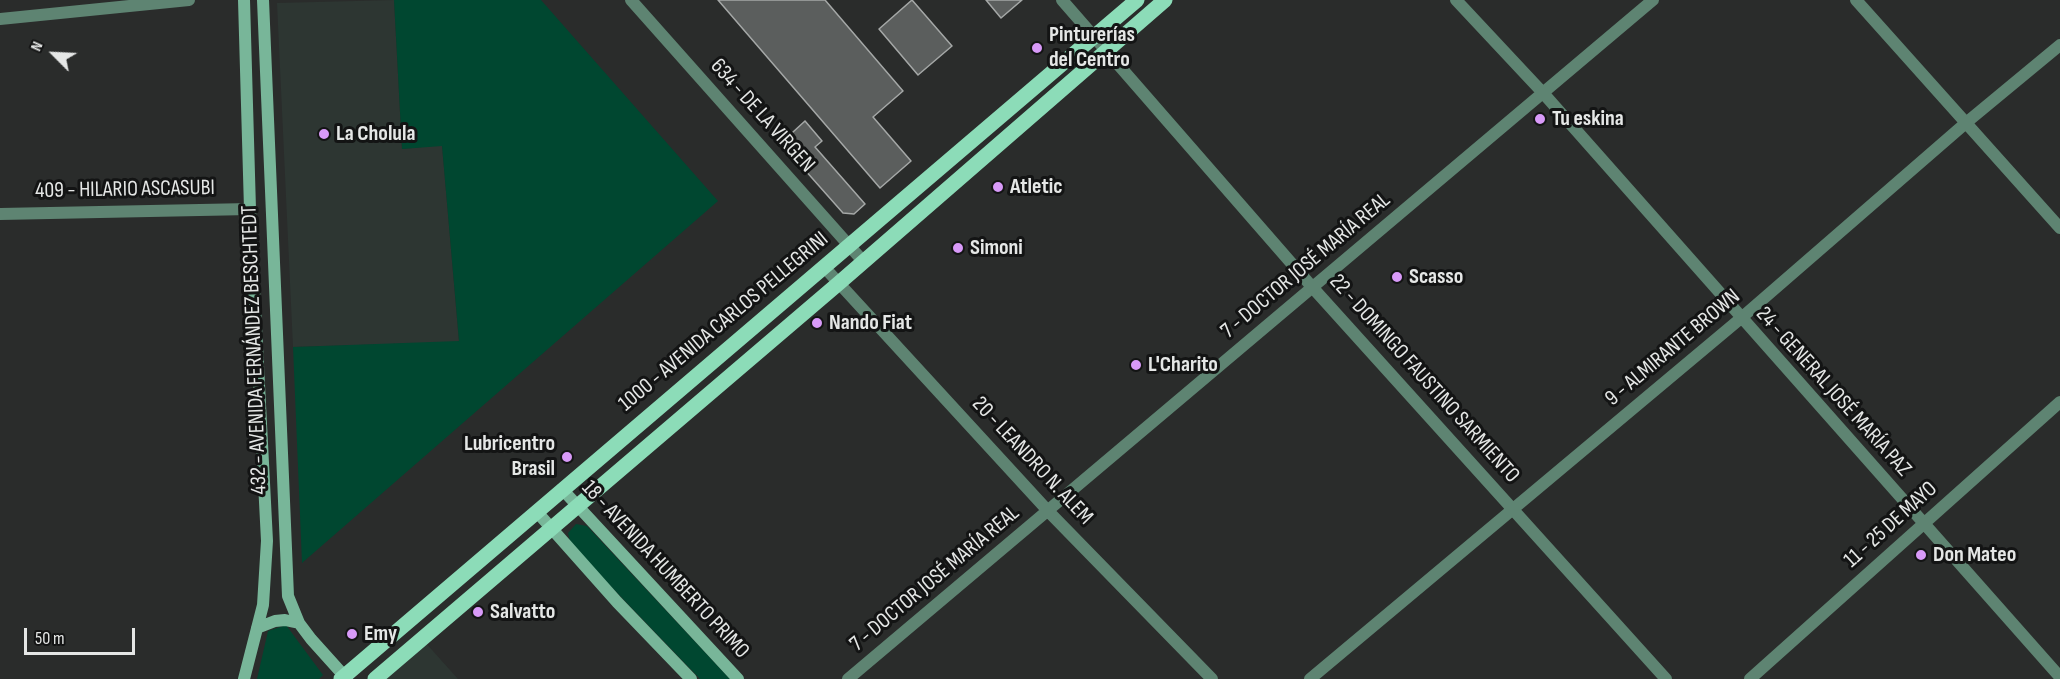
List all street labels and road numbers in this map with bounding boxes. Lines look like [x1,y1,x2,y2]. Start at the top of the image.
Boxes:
street label: 634 - DE LA VIRGEN [704,54,820,178]
street label: 409 - HILARIO ASCASUBI [35,175,215,205]
street label: 7 - DOCTOR JOSÉ MARÍA REAL [1216,187,1396,345]
street label: 432 - AVENIDA FERNÁNDEZ BESCHTEDT [237,205,273,495]
street label: 1000 - AVENIDA CARLOS PELLEGRINI [614,227,834,417]
street label: 22 - DOMINGO FAUSTINO SARMIENTO [1323,269,1525,489]
street label: 9 - ALMIRANTE BROWN [1600,284,1746,412]
street label: 24 - GENERAL JOSÉ MARÍA PAZ [1750,302,1916,482]
street label: 20 - LEANDRO N. ALEM [966,392,1098,530]
street label: 18 - AVENIDA HUMBERTO PRIMO [576,475,754,665]
street label: 11 - 25 DE MAYO [1839,476,1943,574]
street label: 7 - DOCTOR JOSÉ MARÍA REAL [845,500,1025,658]

